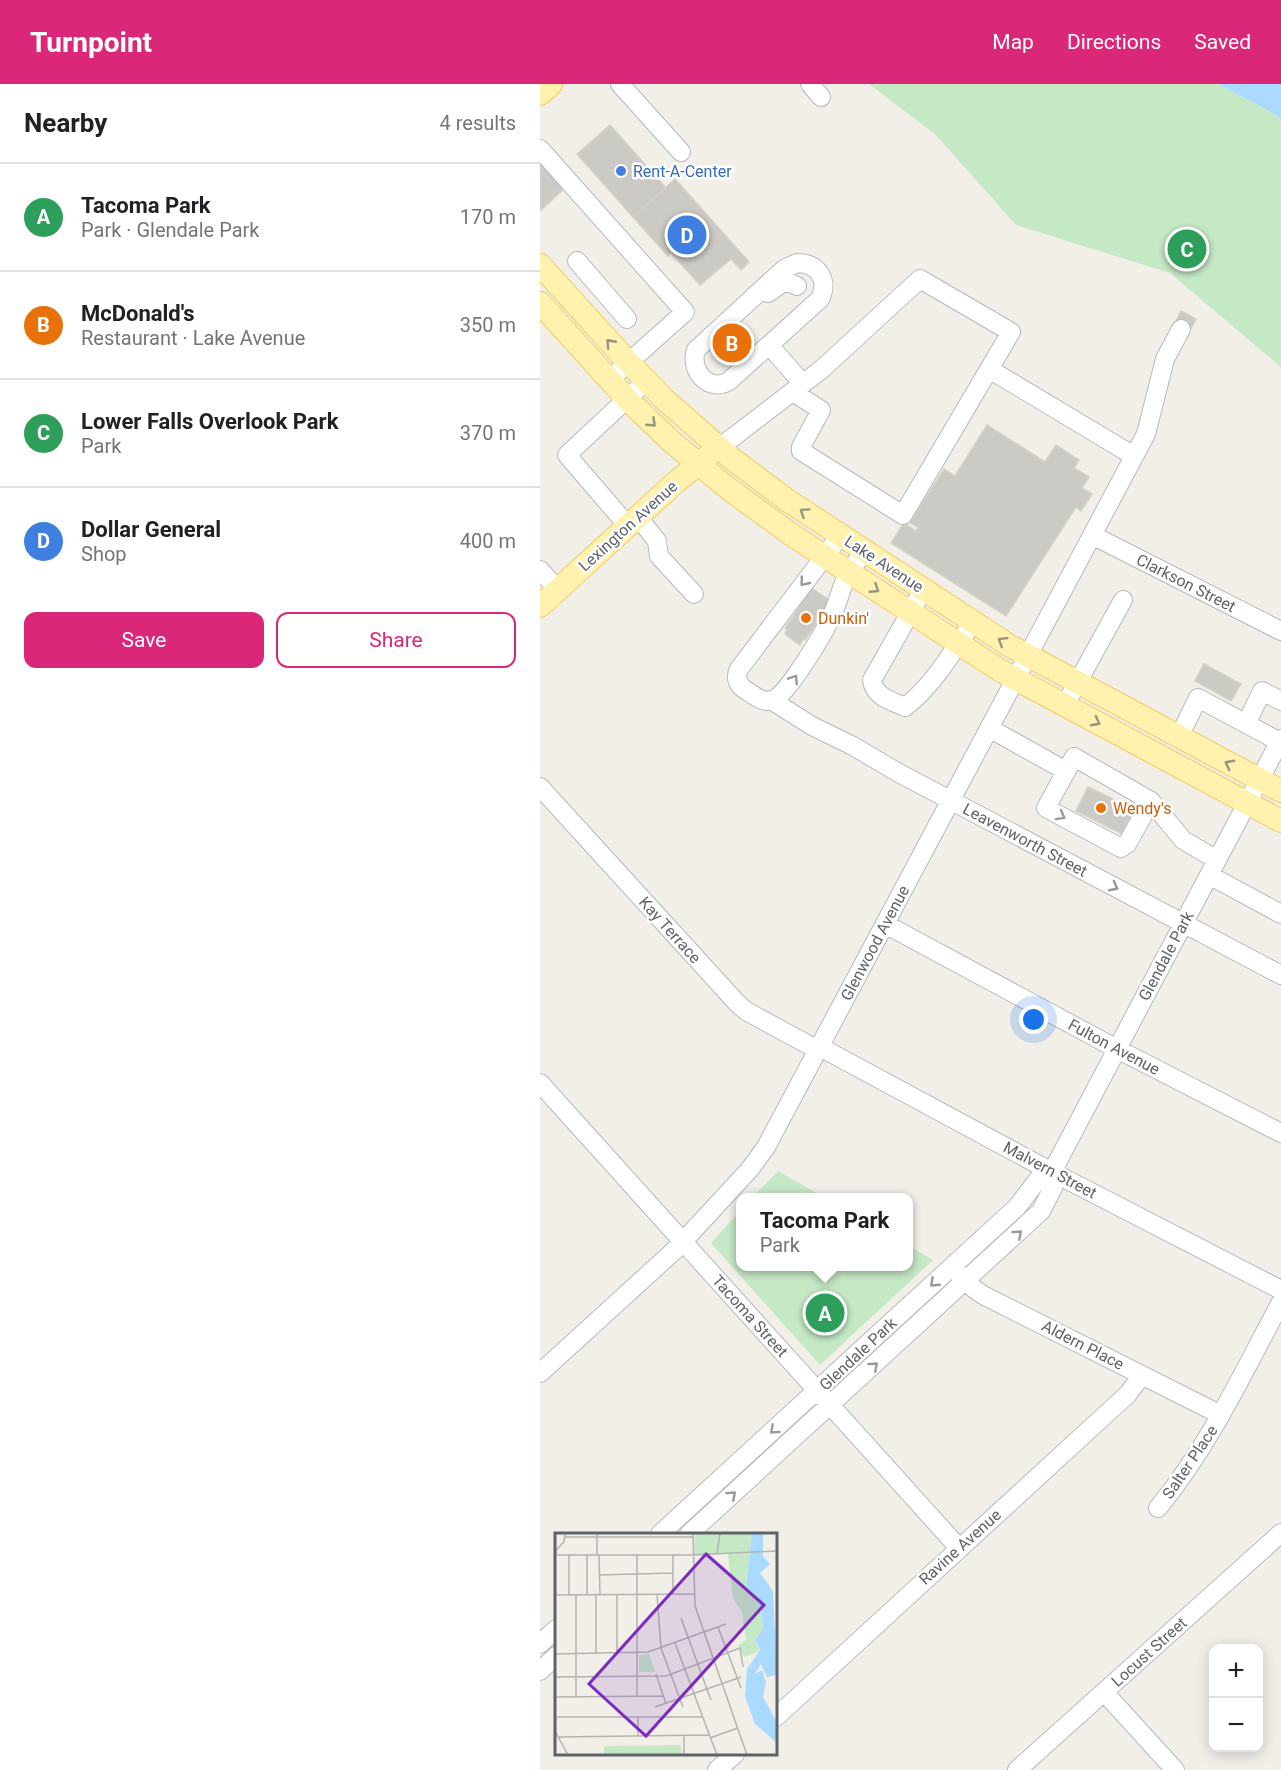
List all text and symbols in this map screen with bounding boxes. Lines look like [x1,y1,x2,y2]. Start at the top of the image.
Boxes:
text: Turnpoint [30,26,152,59]
text: Map [992,30,1034,54]
text: Directions [1067,30,1161,54]
text: Saved [1194,30,1251,54]
text: Nearby [24,108,107,138]
text: 4 results [440,111,516,135]
place label: Rent-A-Center [633,162,732,181]
marker: Rent-A-Center [614,164,628,178]
text: Tacoma Park [81,193,211,218]
text: A [37,205,50,229]
text: 170 m [460,205,516,229]
pin: D [668,212,706,258]
text: Park · Glendale Park [81,218,259,242]
pin: C [1168,226,1206,272]
text: McDonald's [81,301,195,326]
text: B [37,313,50,337]
text: 350 m [460,313,516,337]
pin: B [712,320,752,366]
text: Restaurant · Lake Avenue [81,326,305,350]
one-way arrow [606,339,617,349]
text: Lower Falls Overlook Park [81,409,338,434]
one-way arrow [645,416,655,427]
text: C [37,421,50,445]
text: 370 m [460,421,516,445]
text: Park [81,434,121,458]
street label: Lexington Avenue [575,477,681,575]
one-way arrow [800,508,811,519]
text: Dollar General [81,517,221,542]
text: D [37,529,50,553]
text: 400 m [460,529,516,553]
street label: Lake Avenue [841,532,927,596]
text: Shop [81,542,127,566]
street label: Clarkson Street [1133,550,1239,616]
one-way arrow [801,575,812,586]
one-way arrow [868,582,879,593]
place label: Dunkin' [818,609,869,628]
marker: Dunkin' [799,611,813,625]
button: Save [24,612,264,668]
button: Share [276,612,516,668]
one-way arrow [998,638,1009,649]
one-way arrow [786,674,797,685]
one-way arrow [1090,715,1100,726]
one-way arrow [1225,760,1236,771]
street label: Leavenworth Street [960,799,1090,881]
place label: Wendy's [1113,799,1171,818]
marker: Wendy's [1094,801,1108,815]
one-way arrow [1055,809,1065,820]
one-way arrow [1107,880,1118,891]
street label: Glenwood Avenue [837,882,913,1004]
street label: Kay Terrace [635,893,705,967]
street label: Glendale Park [1135,907,1198,1004]
your location [1019,1005,1048,1034]
street label: Fulton Avenue [1065,1015,1163,1079]
street label: Malvern Street [1000,1137,1100,1203]
popup [736,1193,913,1271]
text: Tacoma Park [760,1208,889,1233]
one-way arrow [1011,1230,1021,1241]
text: Park [760,1233,800,1257]
street label: Tacoma Street [708,1271,792,1361]
one-way arrow [931,1276,941,1287]
pin: A [806,1290,844,1336]
street label: Glendale Park [816,1313,901,1395]
street label: Aldern Place [1039,1316,1127,1374]
one-way arrow [867,1362,877,1373]
street label: Salter Place [1158,1422,1222,1502]
one-way arrow [770,1423,781,1434]
one-way arrow [726,1491,736,1502]
street label: Ravine Avenue [915,1505,1005,1589]
inset map [555,1533,777,1755]
street label: Locust Street [1107,1613,1191,1691]
map controls [1209,1644,1263,1752]
button: + [1209,1644,1263,1698]
button: − [1209,1698,1263,1752]

